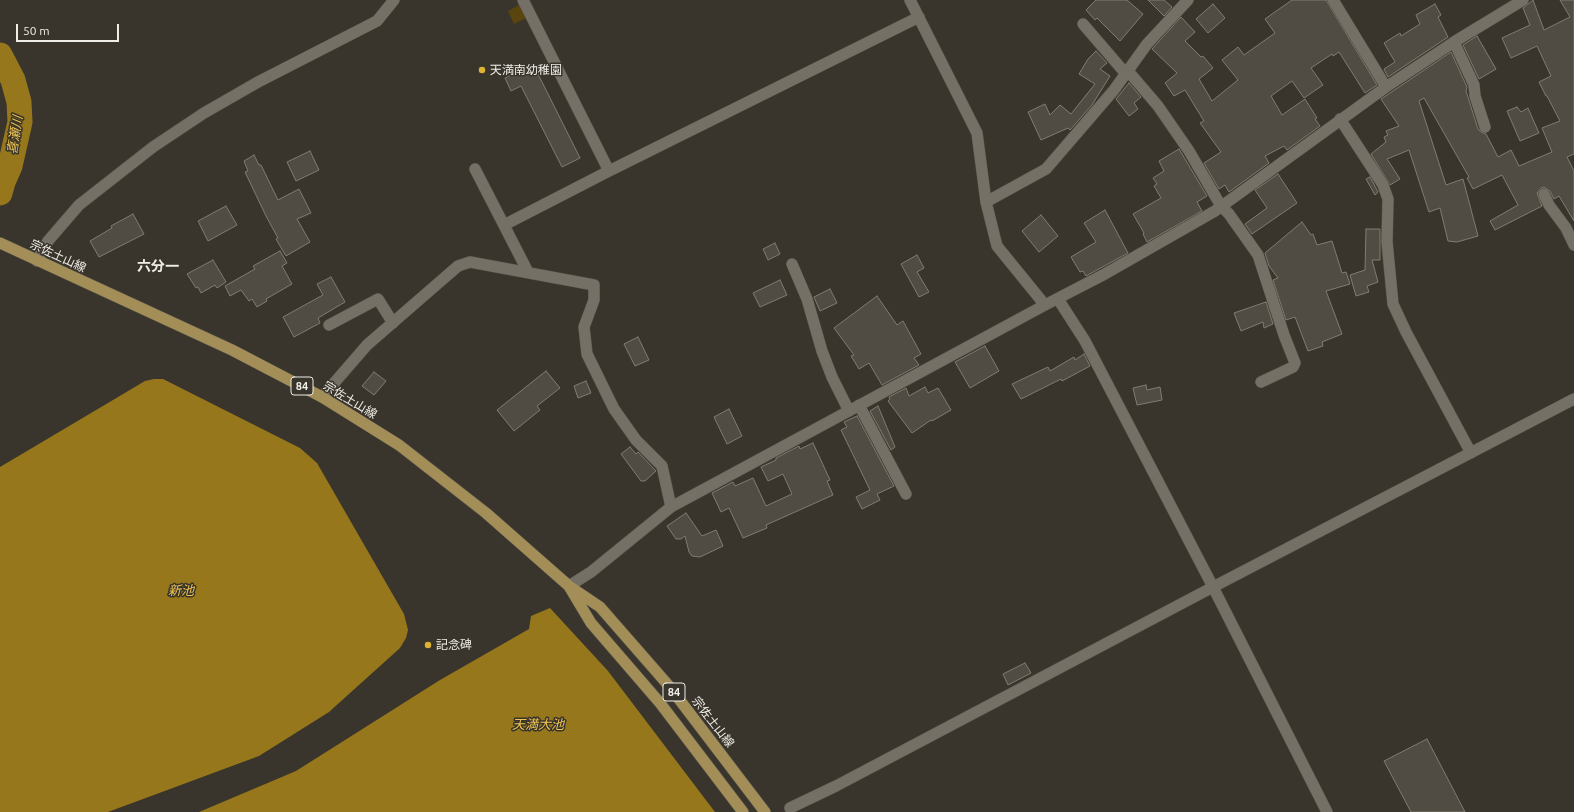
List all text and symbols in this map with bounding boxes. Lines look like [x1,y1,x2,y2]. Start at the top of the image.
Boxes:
scale bar [18,16,121,42]
text: 50 m [23,24,50,37]
place label: 天満南幼稚園 [490,63,562,77]
marker: 天満南幼稚園 [477,65,487,75]
water label: 喜瀬川 [4,115,26,155]
street label: 宗佐土山線 [28,237,88,275]
district label: 六分一 [137,258,179,274]
road number: 84 [291,377,313,395]
street label: 宗佐土山線 [321,378,379,422]
water label: 新池 [168,583,194,599]
place label: 記念碑 [436,638,472,652]
marker: 記念碑 [423,640,433,650]
road number: 84 [663,683,685,701]
street label: 宗佐土山線 [689,694,737,750]
water label: 天満大池 [512,717,564,733]

